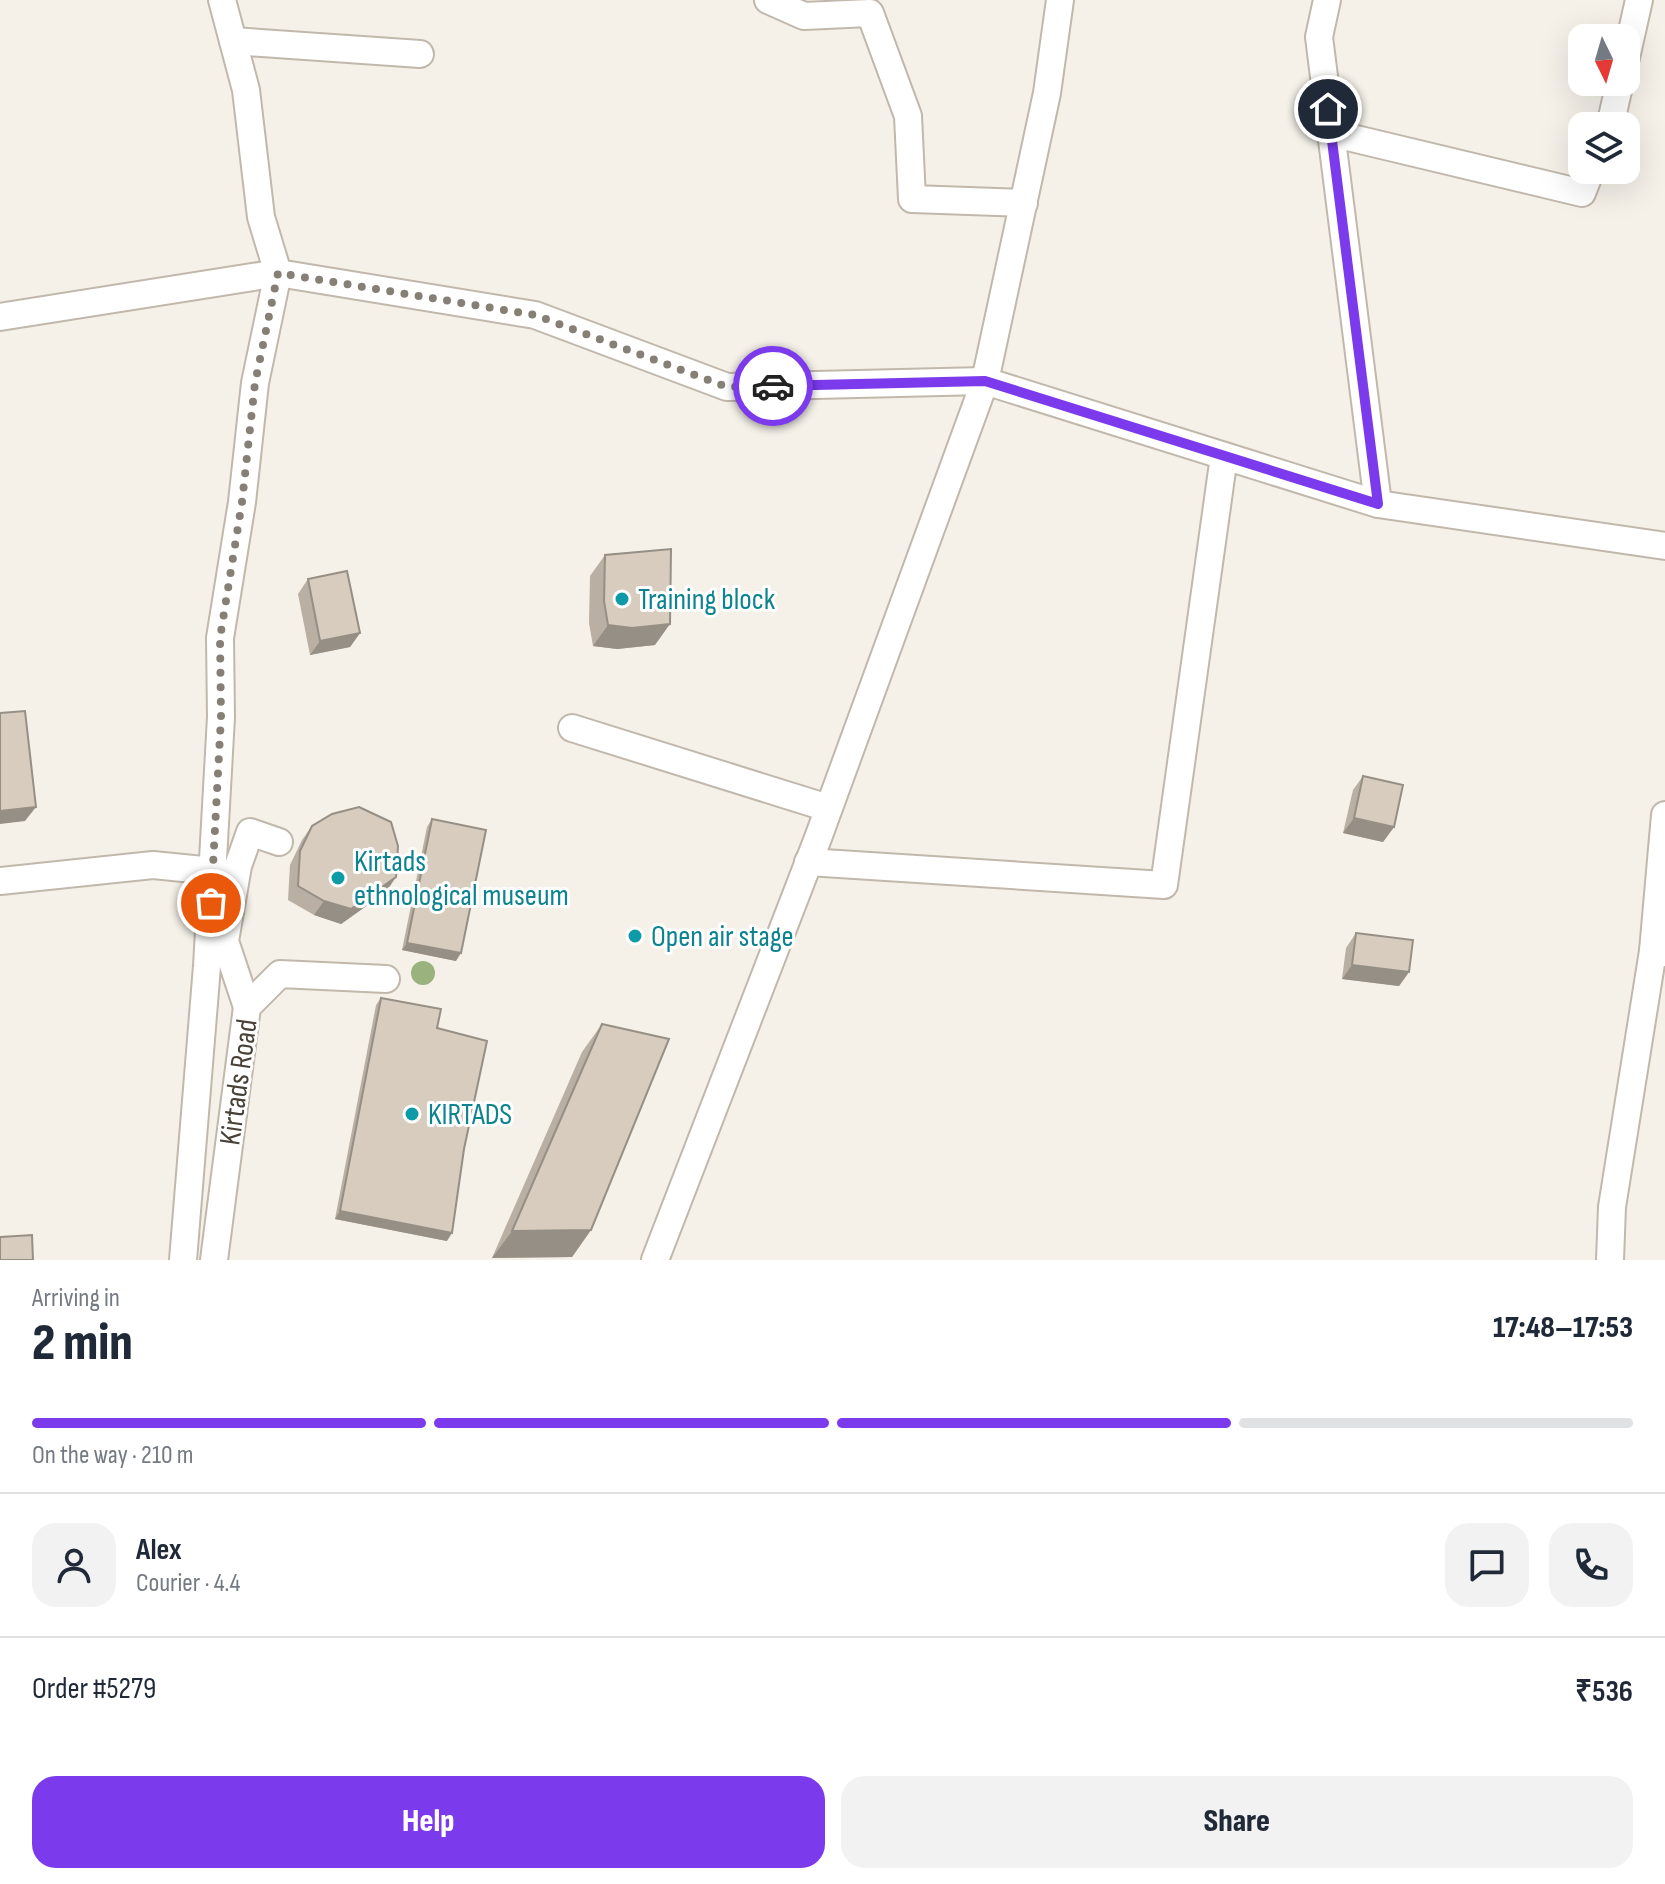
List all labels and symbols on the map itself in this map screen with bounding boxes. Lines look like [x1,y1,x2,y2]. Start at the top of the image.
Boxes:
north arrow [1568,24,1640,96]
pin [1294,75,1362,143]
courier [733,346,813,426]
place label: Training block [638,582,776,618]
marker: Training block [613,590,631,608]
place label: Kirtads ethnological museum [354,844,569,914]
pin [177,869,245,937]
marker: Kirtads ethnological museum [329,869,347,887]
place label: Open air stage [651,919,794,955]
marker: Open air stage [626,927,644,945]
street label: Kirtads Road [212,1017,266,1147]
place label: KIRTADS [428,1097,512,1133]
marker: KIRTADS [403,1105,421,1123]

